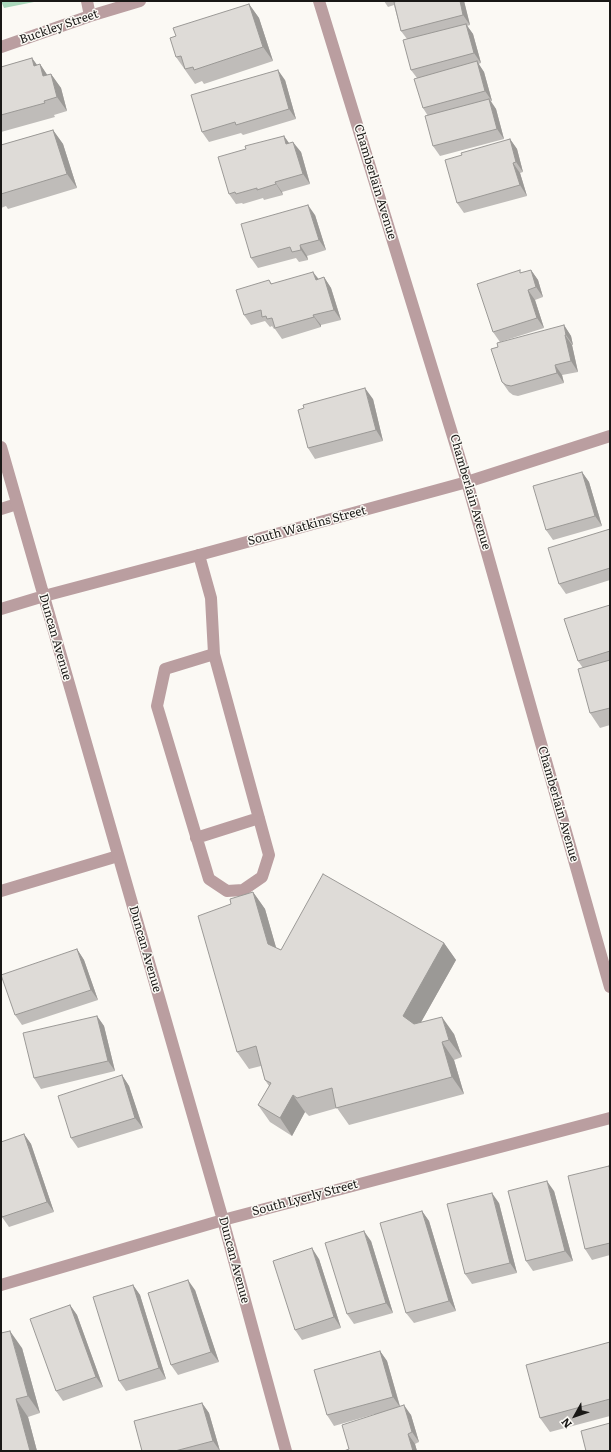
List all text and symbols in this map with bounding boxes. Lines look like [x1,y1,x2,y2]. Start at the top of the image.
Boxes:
street label: Buckley Street [18,7,100,47]
street label: Chamberlain Avenue [351,123,399,241]
street label: Chamberlain Avenue [447,433,493,551]
street label: South Watkins Street [246,503,368,549]
street label: Duncan Avenue [36,592,74,682]
street label: Chamberlain Avenue [535,745,581,863]
street label: Duncan Avenue [126,904,164,994]
street label: South Lyerly Street [251,1177,359,1219]
street label: Duncan Avenue [215,1215,253,1305]
north arrow [555,1396,595,1436]
text: N [557,1415,575,1432]

